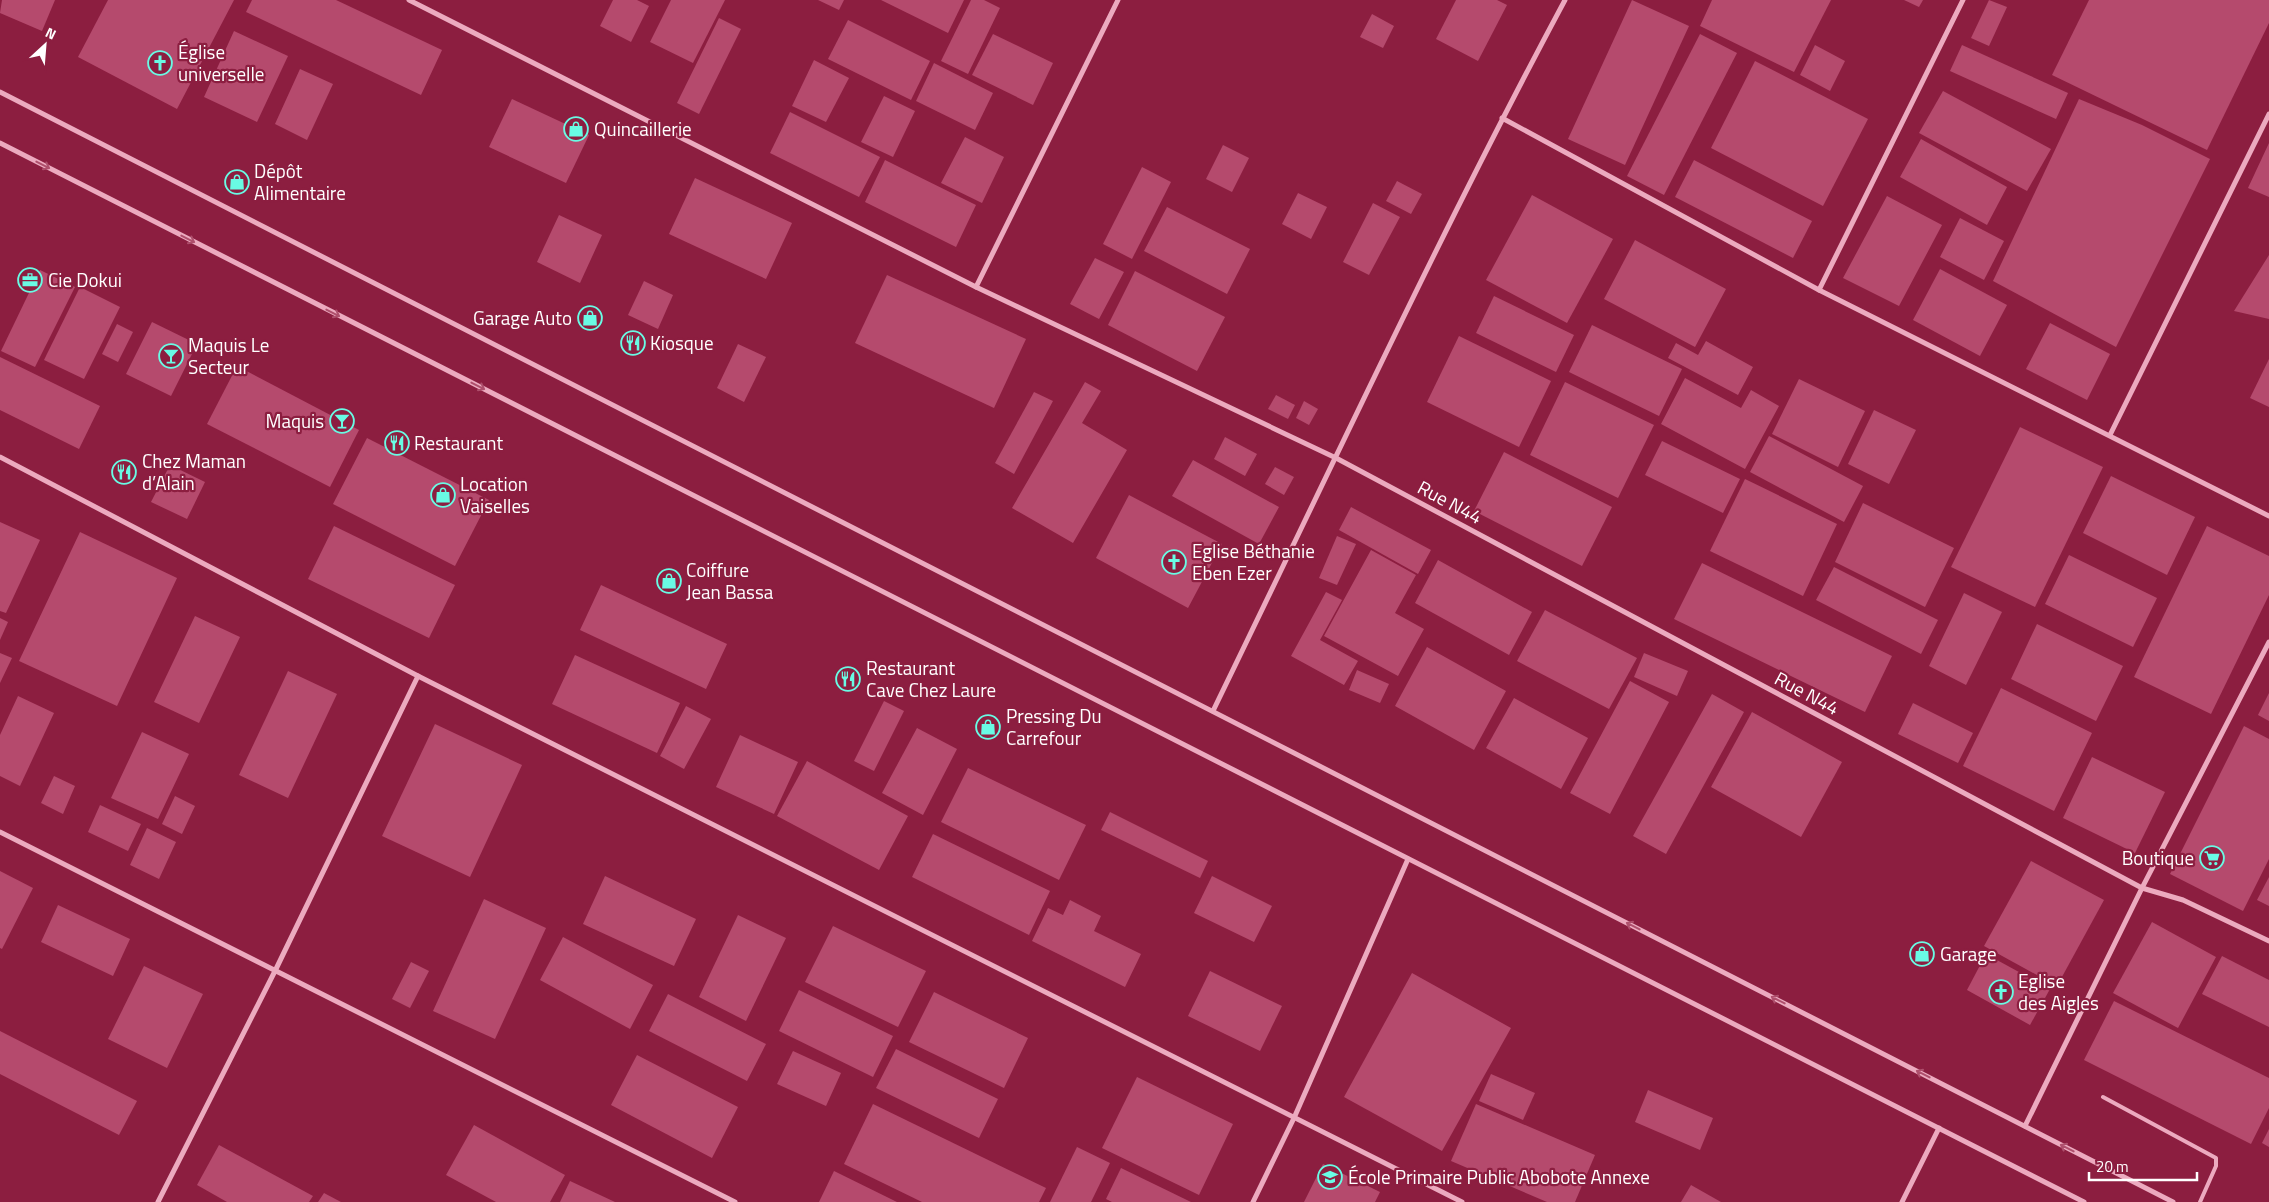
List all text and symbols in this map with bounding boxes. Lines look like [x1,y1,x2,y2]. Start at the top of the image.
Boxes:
north arrow [20,20,70,70]
text: N [42,21,60,44]
place label: Église universelle [178,37,264,88]
church icon: Église universelle [147,50,173,76]
place label: Quincaillerie [594,114,692,143]
shop icon: Quincaillerie [563,116,589,142]
place label: Dépôt Alimentaire [254,156,346,207]
one-way arrow [36,160,51,170]
shop icon: Dépôt Alimentaire [224,169,250,195]
one-way arrow [181,234,196,244]
place label: Cie Dokui [48,265,122,294]
office icon: Cie Dokui [17,267,43,293]
place label: Garage Auto [473,303,572,332]
shop icon: Garage Auto [577,305,603,331]
one-way arrow [325,308,340,318]
place label: Kiosque [650,328,714,357]
place label: Maquis Le Secteur [188,330,269,381]
restaurant icon: Kiosque [620,330,646,356]
bar icon: Maquis Le Secteur [158,343,184,369]
one-way arrow [470,382,485,391]
place label: Maquis [265,406,324,435]
bar icon: Maquis [329,408,355,434]
place label: Restaurant [414,428,503,457]
restaurant icon: Restaurant [384,430,410,456]
place label: Chez Maman d’Alain [142,446,246,497]
restaurant icon: Chez Maman d’Alain [111,459,137,485]
place label: Location Vaiselles [460,469,530,520]
street label: Rue N44 [1413,472,1488,531]
shop icon: Location Vaiselles [430,482,456,508]
place label: Eglise Béthanie Eben Ezer [1192,536,1315,587]
church icon: Eglise Béthanie Eben Ezer [1161,549,1187,575]
place label: Coiffure Jean Bassa [686,555,774,606]
shop icon: Coiffure Jean Bassa [656,568,682,594]
place label: Restaurant Cave Chez Laure [866,653,996,704]
street label: Rue N44 [1770,663,1845,722]
restaurant icon: Restaurant Cave Chez Laure [835,666,861,692]
place label: Pressing Du Carrefour [1006,701,1102,752]
shop icon: Pressing Du Carrefour [975,714,1001,740]
place label: Boutique [2122,843,2194,872]
supermarket icon: Boutique [2199,845,2225,871]
one-way arrow [1626,921,1641,930]
place label: Garage [1940,939,1997,968]
shop icon: Garage [1909,941,1935,967]
place label: Eglise des Aigles [2018,966,2099,1017]
church icon: Eglise des Aigles [1988,979,2014,1005]
one-way arrow [1771,995,1786,1004]
one-way arrow [1915,1069,1930,1079]
one-way arrow [2060,1143,2075,1152]
scale bar [2089,1150,2196,1182]
text: 20 m [2096,1155,2129,1178]
place label: École Primaire Public Abobote Annexe [1348,1162,1650,1191]
school or university icon: École Primaire Public Abobote Annexe [1317,1164,1343,1190]

